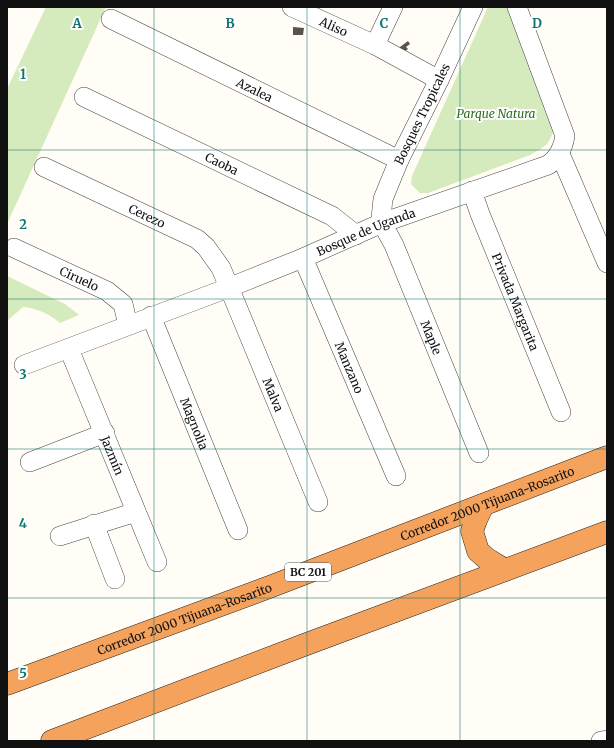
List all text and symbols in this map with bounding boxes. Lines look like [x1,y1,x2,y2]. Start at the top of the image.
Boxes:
street label: Aliso [317,13,350,39]
text: A [71,15,82,32]
text: B [225,15,235,32]
text: C [380,15,389,32]
text: D [532,15,542,32]
street label: Bosques Tropicales [391,61,453,167]
text: 1 [20,66,26,83]
street label: Azalea [233,74,276,105]
park label: Parque Natura [457,106,536,121]
street label: Caoba [203,149,242,178]
street label: Cerezo [126,200,168,231]
street label: Bosque de Uganda [314,204,418,259]
text: 2 [19,216,27,233]
street label: Privada Margarita [489,251,543,353]
street label: Ciruelo [57,263,101,294]
street label: Maple [418,318,445,356]
street label: Manzano [332,339,367,395]
text: 3 [19,366,27,383]
street label: Malva [260,375,287,414]
street label: Magnolia [177,395,212,452]
street label: Jazmín [98,433,128,477]
street label: Corredor 2000 Tijuana-Rosarito [398,463,576,543]
text: 4 [19,515,28,532]
road number: BC 201 [285,563,331,581]
street label: Corredor 2000 Tijuana-Rosarito [95,579,274,658]
text: 5 [19,665,27,682]

